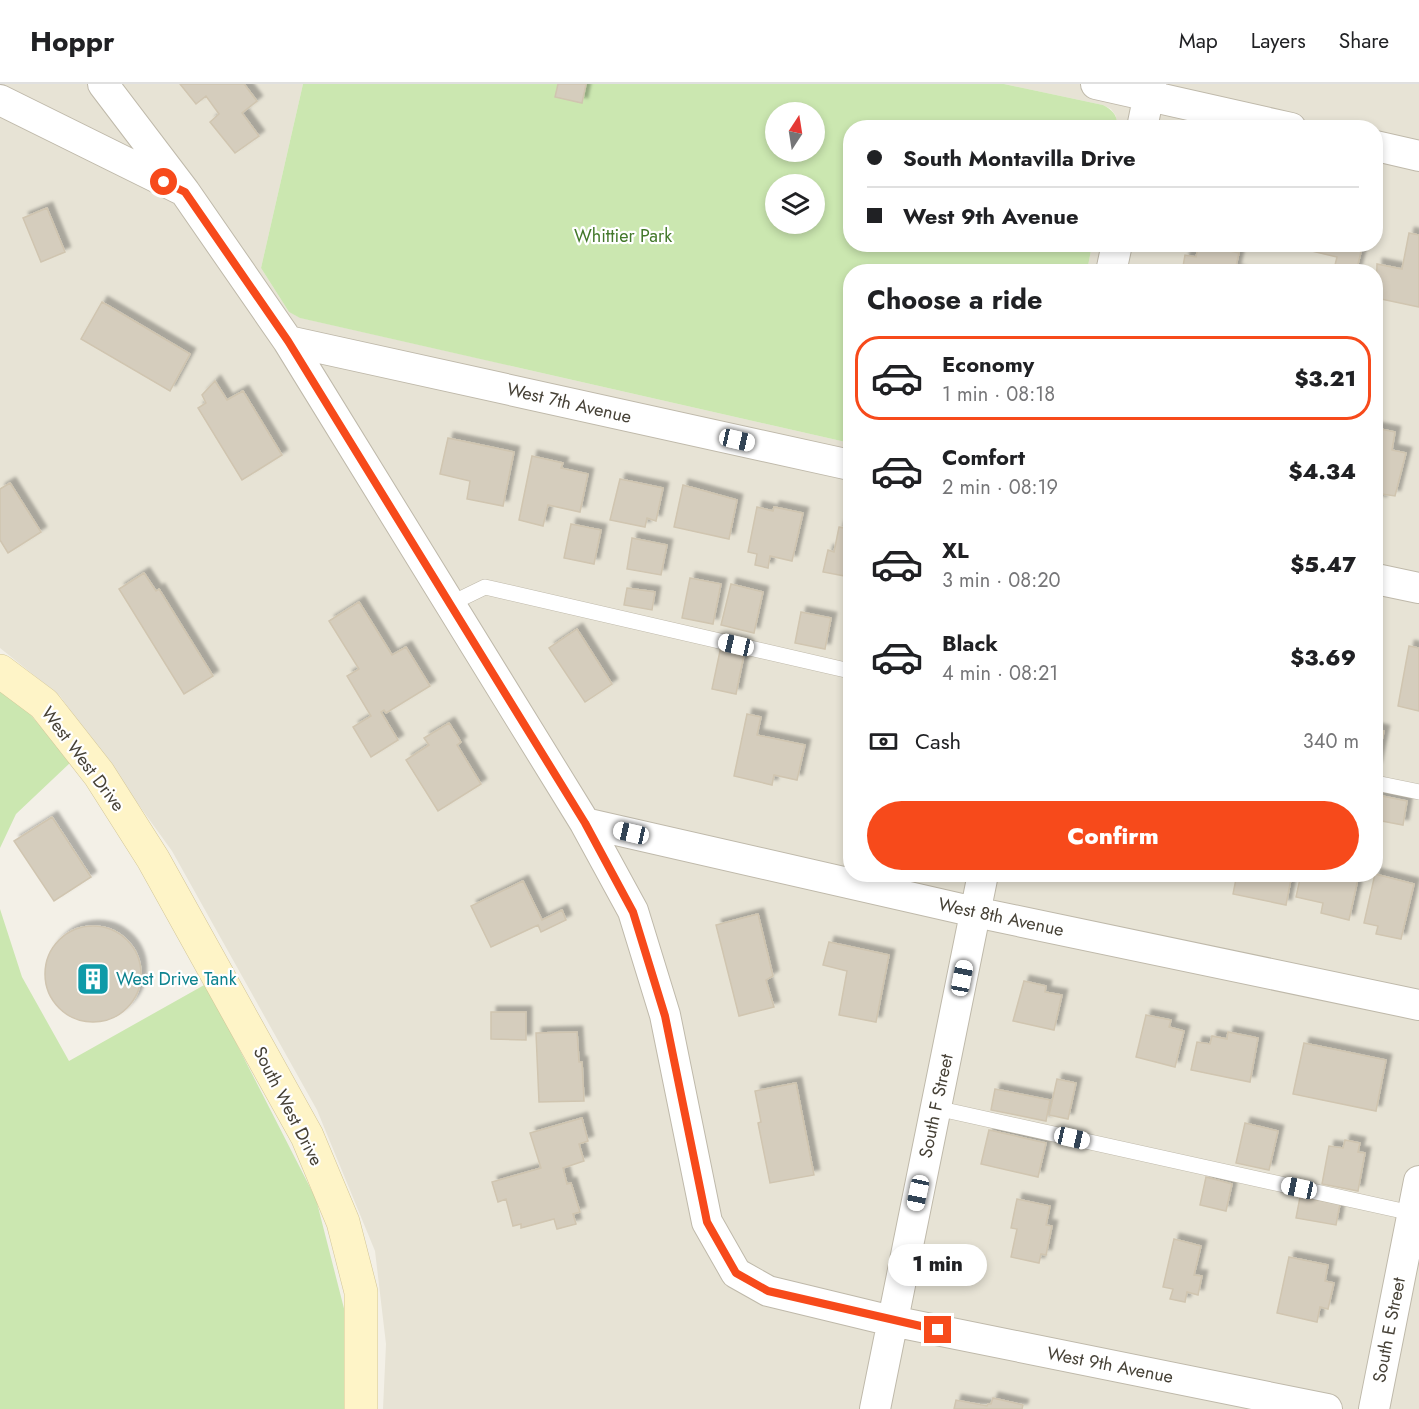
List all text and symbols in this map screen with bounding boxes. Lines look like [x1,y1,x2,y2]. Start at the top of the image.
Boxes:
text: Hoppr [30,21,115,62]
text: Map [1179,26,1218,56]
text: Layers [1251,26,1306,56]
text: Share [1339,26,1389,56]
north arrow [765,102,825,162]
map controls [765,102,825,234]
text: South Montavilla Drive [903,142,1136,174]
route start [150,168,177,195]
button: layers [765,174,825,234]
text: West 9th Avenue [903,200,1079,232]
park label: Whittier Park [574,223,672,249]
text: Choose a ride [867,280,1042,319]
text: Economy [942,348,1034,380]
icon: car [870,351,924,405]
text: $3.21 [1294,362,1356,394]
street label: West 7th Avenue [504,376,634,430]
text: 1 min · 08:18 [942,380,1055,409]
car [717,427,757,453]
text: Comfort [942,441,1025,473]
icon: car [870,444,924,498]
text: $4.34 [1288,455,1356,487]
text: 2 min · 08:19 [942,473,1058,502]
text: XL [942,534,969,566]
icon: car [870,537,924,591]
text: $5.47 [1290,548,1356,580]
text: 3 min · 08:20 [942,566,1061,595]
text: Black [942,627,998,659]
icon: car [870,630,924,684]
car [716,632,756,658]
text: $3.69 [1290,641,1356,673]
text: 4 min · 08:21 [942,659,1058,688]
street label: West West Drive [35,701,131,817]
icon: cash [867,725,900,758]
text: Cash [915,725,961,757]
text: 340 m [1303,727,1359,756]
button: Confirm [867,801,1359,870]
car [611,820,651,846]
street label: West 8th Avenue [936,891,1066,943]
car [950,959,974,997]
building icon: West Drive Tank [75,961,111,997]
place label: West Drive Tank [116,966,237,992]
street label: South West Drive [247,1042,329,1170]
street label: South F Street [912,1051,960,1160]
car [1052,1125,1092,1151]
car [905,1174,931,1212]
car [1280,1175,1318,1201]
callout: 1 min [888,1243,988,1285]
text: 1 min [912,1250,963,1279]
street label: South E Street [1366,1275,1412,1385]
route end [924,1316,951,1343]
street label: West 9th Avenue [1045,1340,1175,1390]

